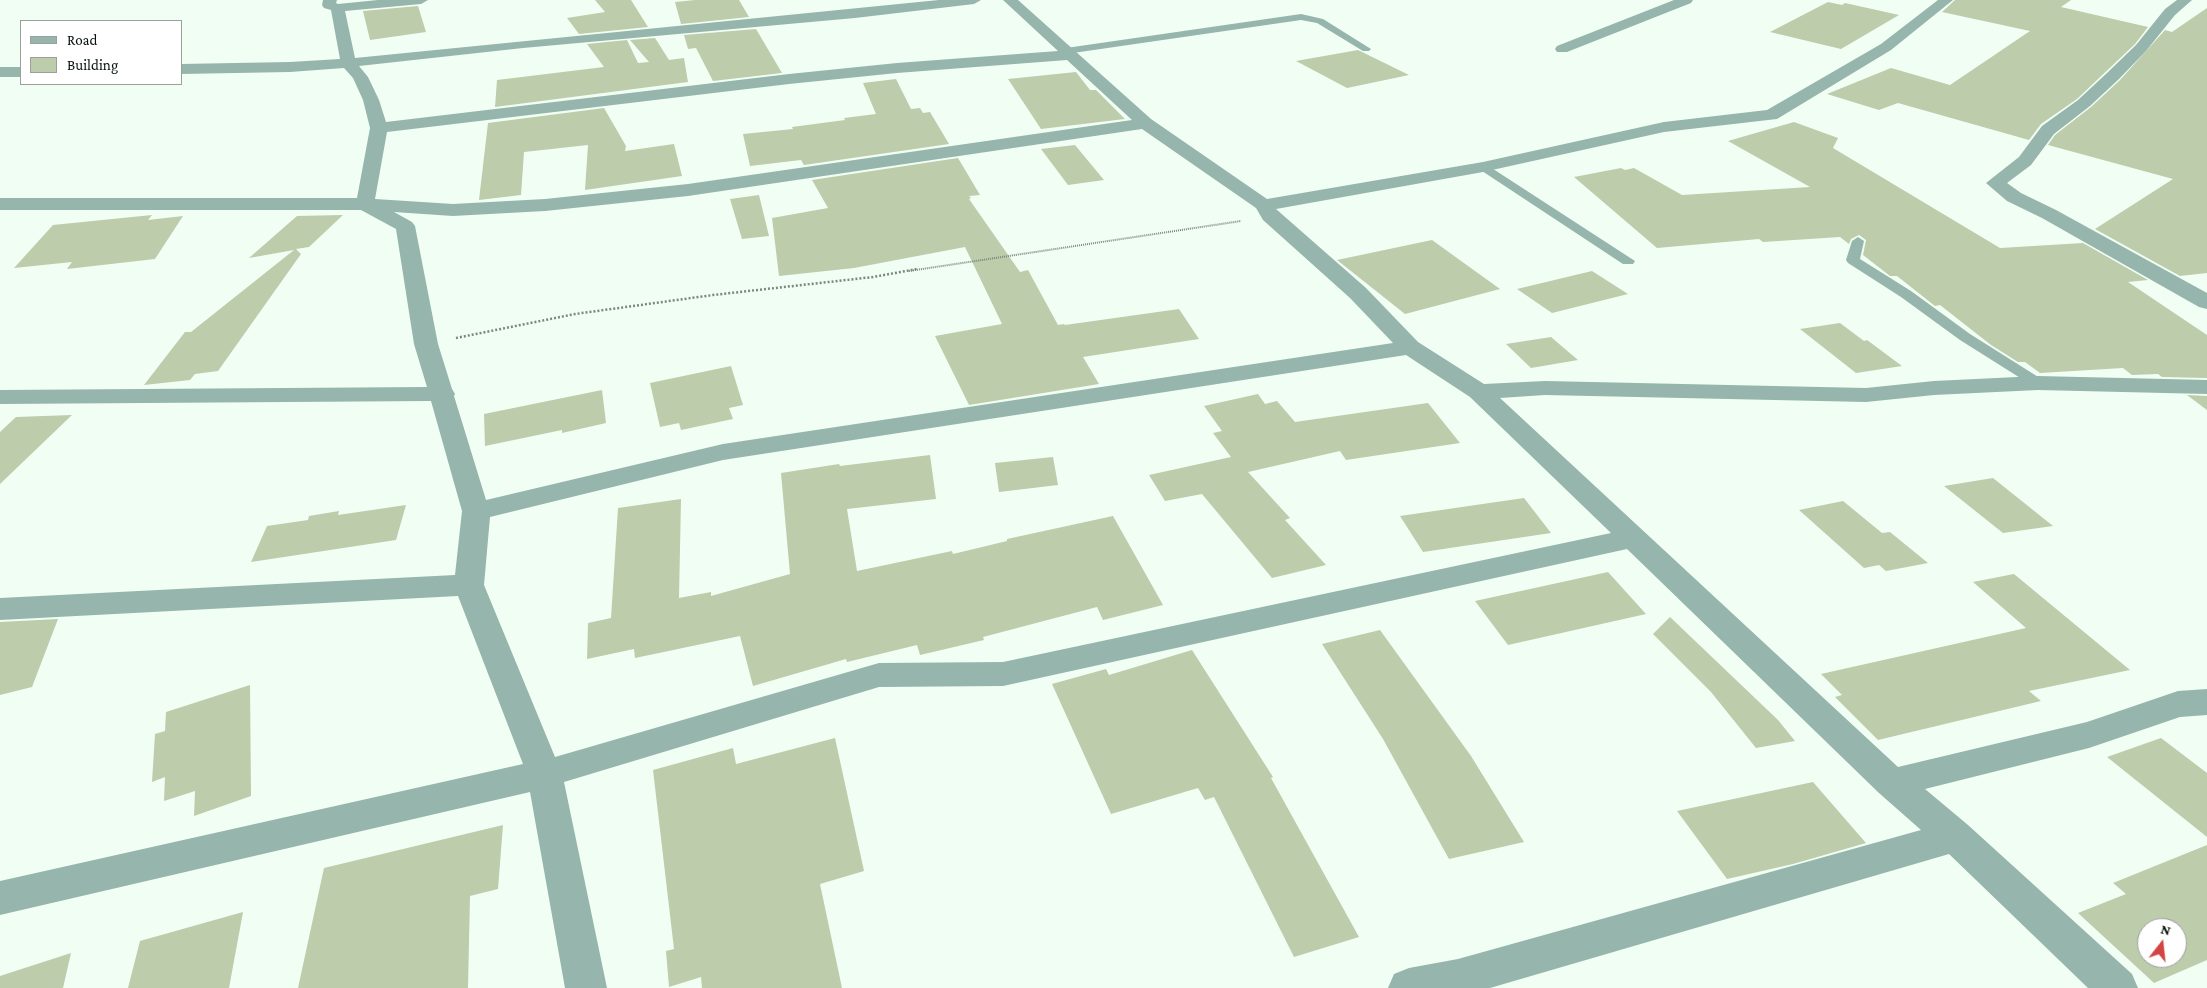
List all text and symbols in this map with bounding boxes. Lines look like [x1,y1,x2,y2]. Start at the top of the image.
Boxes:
legend [20,20,182,85]
text: Road [67,32,97,48]
text: Building [67,57,118,73]
north arrow [2137,918,2187,968]
text: N [2159,921,2173,939]

